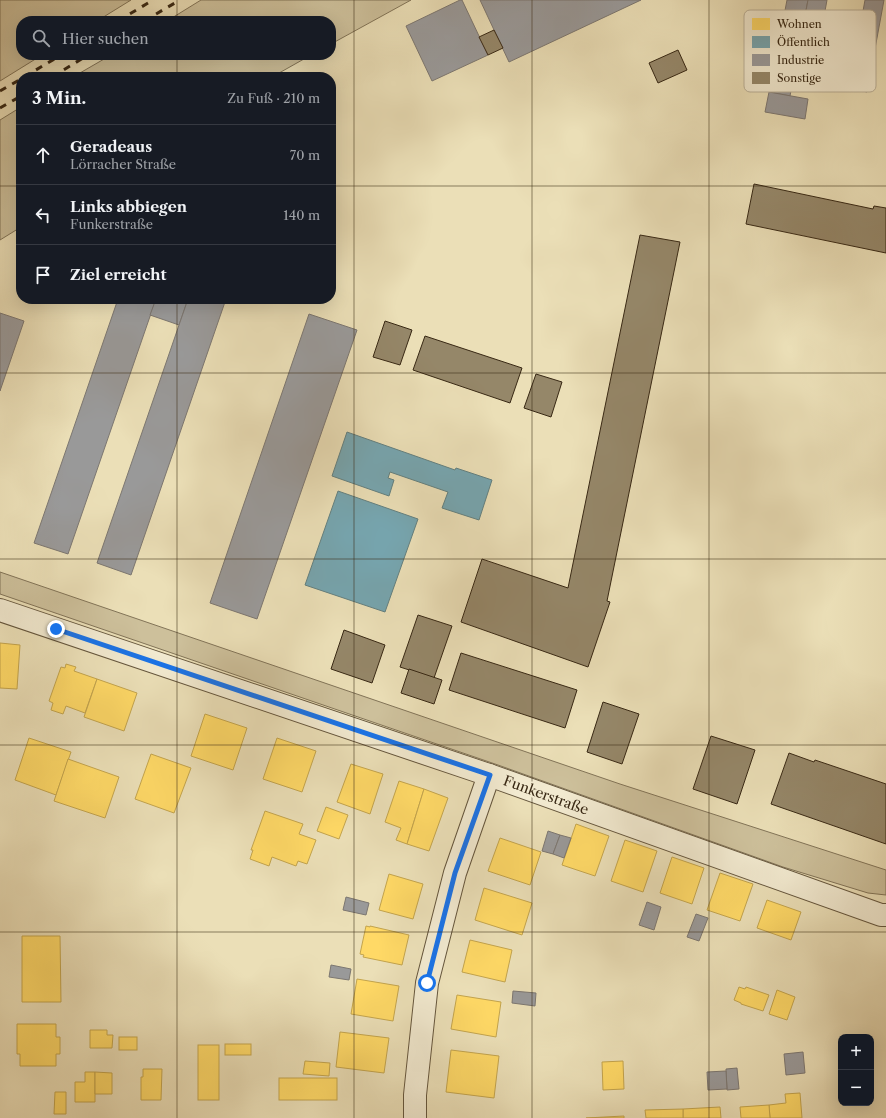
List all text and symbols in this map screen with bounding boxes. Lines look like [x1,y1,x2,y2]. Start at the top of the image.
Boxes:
legend [744,10,876,92]
search box [16,16,336,60]
text: Wohnen [776,17,822,31]
icon: search [30,27,52,49]
text: Hier suchen [62,29,149,48]
text: Öffentlich [777,34,830,49]
text: Industrie [777,53,824,67]
text: Sonstige [777,71,821,85]
text: 3 Min. [32,88,86,108]
text: Zu Fuß · 210 m [227,90,320,106]
text: Geradeaus [70,137,152,156]
icon: ahead [32,144,54,166]
text: 70 m [290,147,320,163]
text: Lörracher Straße [70,156,176,172]
text: Links abbiegen [70,197,187,216]
icon: left [32,204,54,226]
text: 140 m [283,207,320,223]
text: Funkerstraße [70,216,153,232]
icon: arrive [32,264,54,286]
text: Ziel erreicht [70,265,166,284]
route end [47,620,65,638]
street label: Funkerstraße [501,771,591,819]
route start [418,974,436,992]
map controls [838,1034,874,1106]
button: + [838,1034,874,1070]
button: − [838,1070,874,1106]

